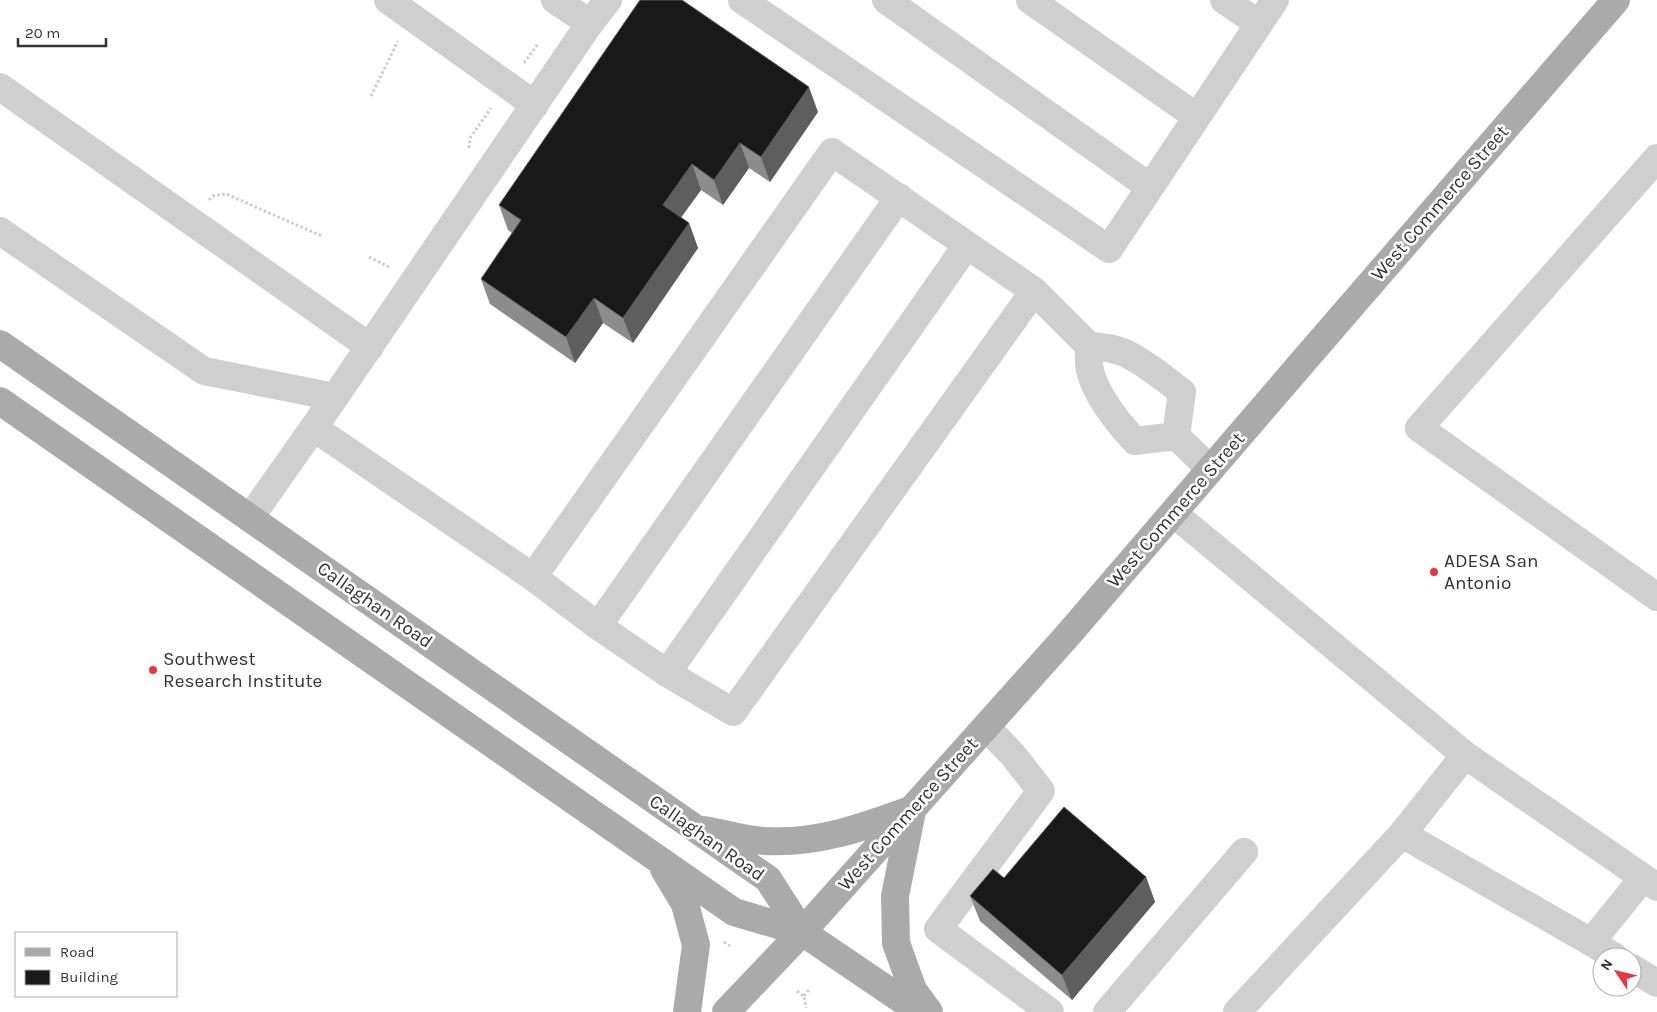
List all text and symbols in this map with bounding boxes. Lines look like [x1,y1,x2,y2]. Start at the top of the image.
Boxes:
scale bar [18,15,105,47]
text: 20 m [25,24,60,42]
street label: West Commerce Street [1367,121,1513,285]
street label: West Commerce Street [1103,428,1249,592]
place label: ADESA San Antonio [1444,550,1538,594]
street label: Callaghan Road [313,557,437,653]
marker: ADESA San Antonio [1428,566,1440,578]
place label: Southwest Research Institute [163,648,322,692]
marker: Southwest Research Institute [147,664,159,676]
street label: West Commerce Street [834,733,982,895]
street label: Callaghan Road [645,790,769,886]
legend [15,932,178,997]
text: Road [60,943,95,961]
north arrow [1592,947,1642,997]
text: N [1597,956,1617,974]
text: Building [60,968,118,986]

